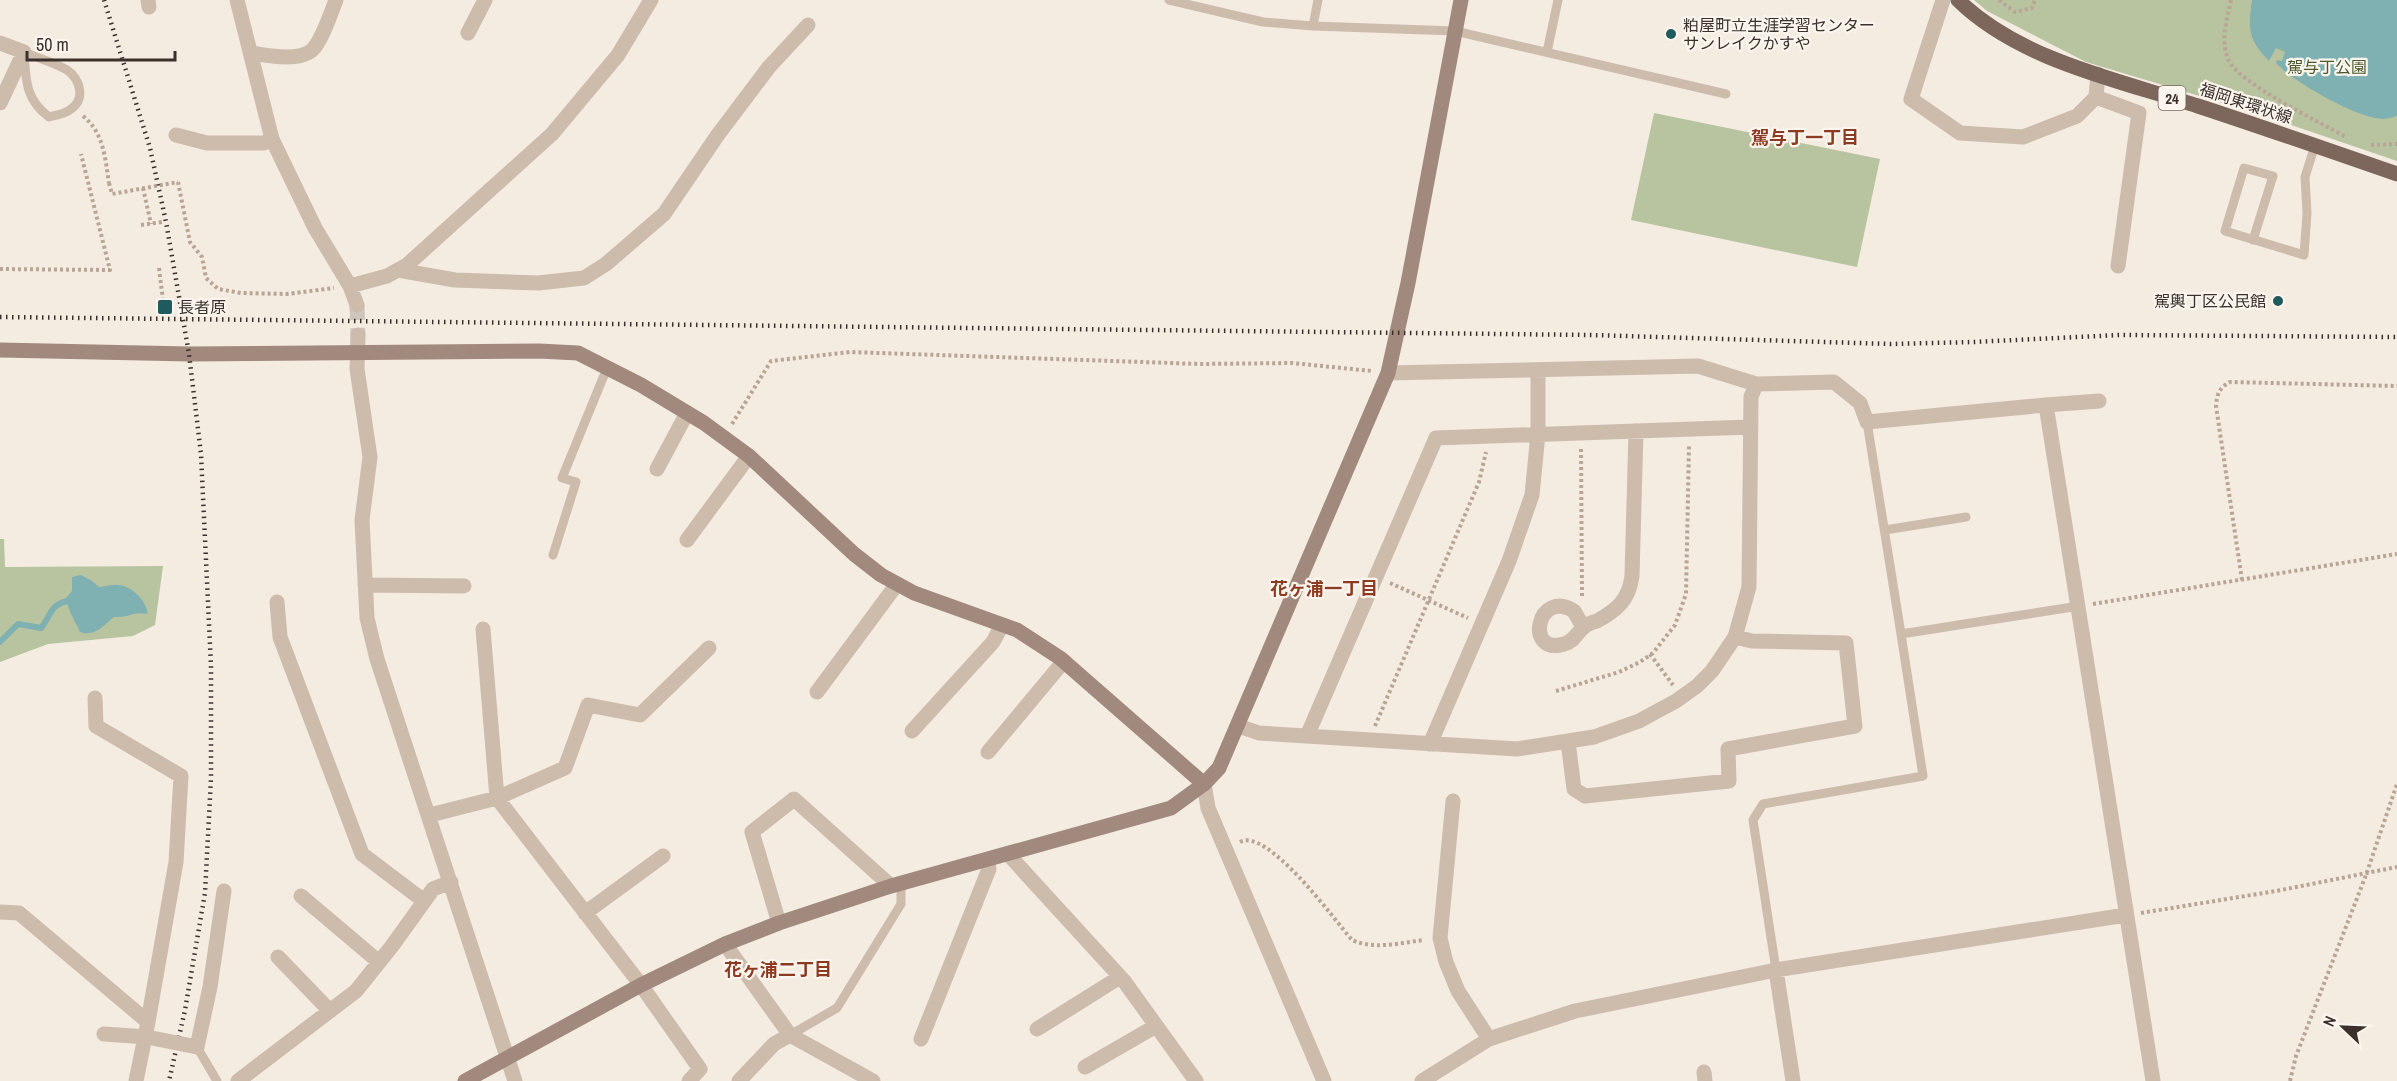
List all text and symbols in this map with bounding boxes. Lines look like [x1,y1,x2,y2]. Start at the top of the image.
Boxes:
place label: 粕屋町立生涯学習センター サンレイクかすや [1683,14,1875,54]
scale bar [27,24,176,62]
marker: 粕屋町立生涯学習センター サンレイクかすや [1664,27,1678,41]
text: 50 m [36,32,69,57]
park label: 駕与丁公園 [2287,56,2367,78]
street label: 福岡東環状線 [2197,78,2295,128]
road number: 24 [2158,86,2186,110]
district label: 駕与丁一丁目 [1751,125,1859,150]
place label: 駕輿丁区公民館 [2154,290,2266,312]
marker: 駕輿丁区公民館 [2271,294,2285,308]
place label: 長者原 [178,296,226,318]
marker: 長者原 [156,298,174,316]
district label: 花ヶ浦一丁目 [1270,576,1378,601]
district label: 花ヶ浦二丁目 [724,957,832,982]
north arrow [2313,997,2373,1057]
text: N [2317,1012,2341,1030]

